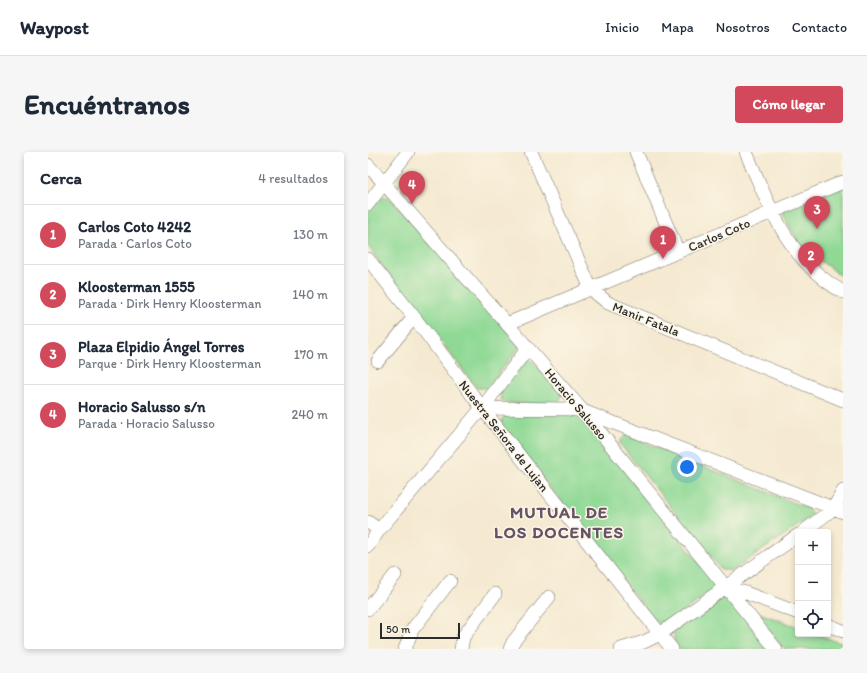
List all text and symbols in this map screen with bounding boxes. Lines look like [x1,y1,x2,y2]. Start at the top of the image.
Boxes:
text: Waypost [20,16,89,39]
text: Inicio [605,19,639,36]
text: Mapa [661,19,694,36]
text: Nosotros [716,19,770,36]
text: Contacto [792,19,847,36]
button: Cómo llegar [735,86,843,123]
text: Encuéntranos [24,87,190,121]
text: Cerca [40,168,82,188]
text: 4 resultados [258,171,328,186]
pin: 4 [399,171,425,204]
pin: 3 [804,196,830,229]
street label: Carlos Coto [686,215,753,255]
text: Carlos Coto 4242 [78,218,191,236]
pin: 1 [650,226,676,259]
text: 1 [50,227,56,242]
text: 130 m [293,227,328,242]
text: Parada · Carlos Coto [78,236,192,251]
pin: 2 [798,242,824,275]
text: Kloosterman 1555 [78,278,195,296]
text: 2 [50,287,56,302]
text: 140 m [292,287,328,302]
text: Parada · Dirk Henry Kloosterman [78,296,261,311]
street label: Manir Fatala [610,299,682,339]
text: Plaza Elpidio Ángel Torres [78,338,244,356]
text: 3 [49,347,57,362]
text: 170 m [294,347,328,362]
text: Parque · Dirk Henry Kloosterman [78,356,261,371]
street label: Horacio Salusso [542,365,611,443]
street label: Nuestra Señora de Lujan [456,377,552,495]
text: Horacio Salusso s/n [78,398,205,416]
text: 4 [49,407,57,422]
text: 240 m [291,407,328,422]
text: Parada · Horacio Salusso [78,416,215,431]
your location [677,457,697,477]
district label: MUTUAL DE LOS DOCENTES [494,502,624,542]
map controls [795,529,831,637]
button: + [795,529,831,565]
button: − [795,565,831,601]
button: locate [795,601,831,637]
scale bar [380,621,460,640]
text: 50 m [386,623,410,636]

